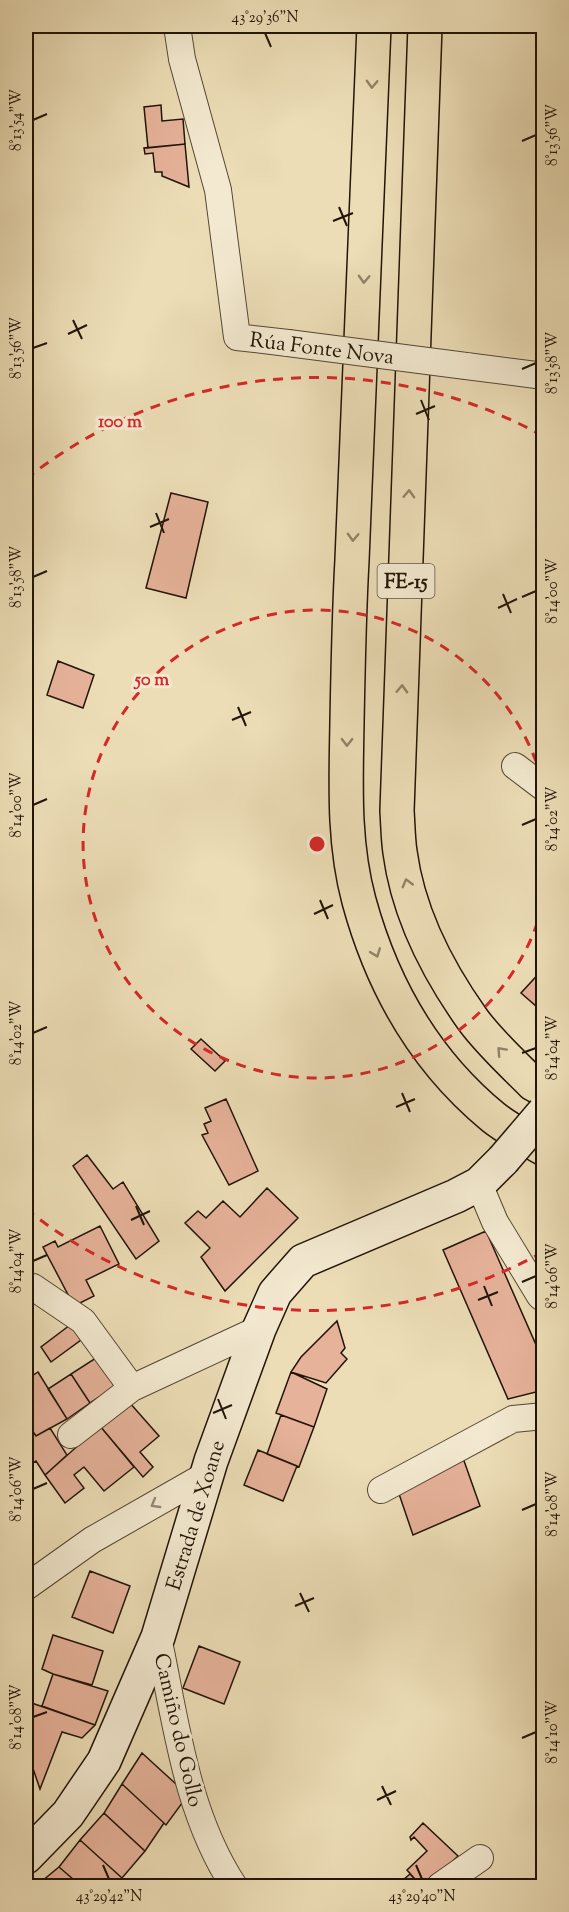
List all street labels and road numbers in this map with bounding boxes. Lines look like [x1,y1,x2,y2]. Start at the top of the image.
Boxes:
street label: Rúa Fonte Nova [248,326,396,374]
road number: FE-15 [378,564,434,598]
street label: Estrada de Xoane [160,1437,234,1594]
street label: Camiño do Gollo [145,1651,209,1810]

